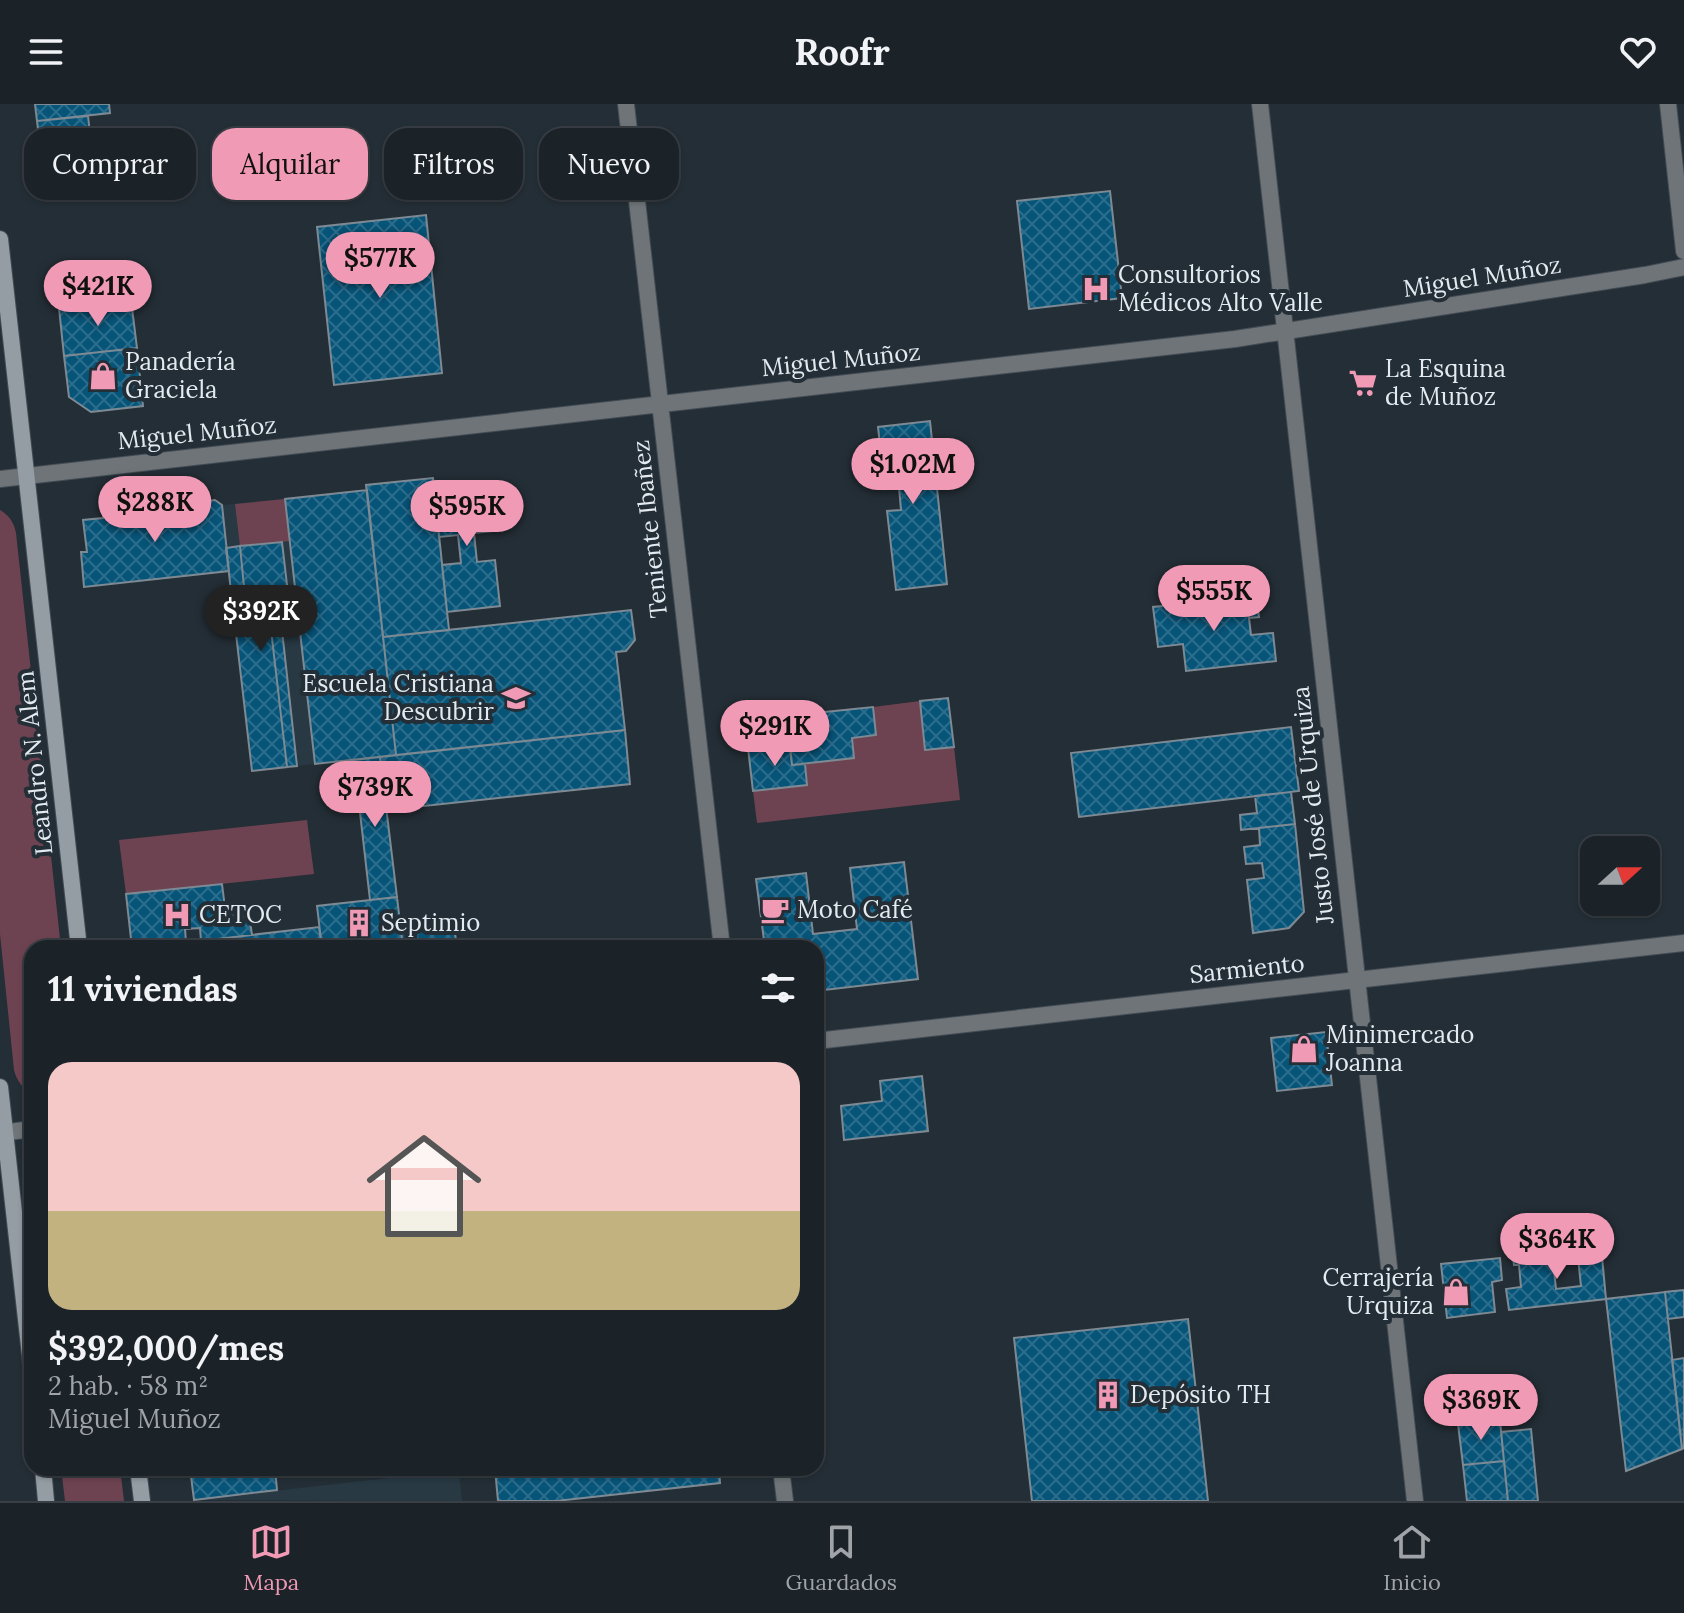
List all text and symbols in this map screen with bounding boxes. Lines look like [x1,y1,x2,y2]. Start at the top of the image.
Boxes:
text: Roofr [794,29,890,75]
icon: menu [24,30,68,74]
icon: heart [1616,30,1660,74]
chip: Comprar [24,128,196,200]
chip: Alquilar [212,128,368,200]
chip: Filtros [384,128,523,200]
chip: Nuevo [539,128,679,200]
pin: $577K [324,232,436,300]
text: $577K [344,241,416,274]
street label: Miguel Muñoz [1401,249,1563,304]
place label: Consultorios Médicos Alto Valle [1118,259,1323,318]
pin: $421K [42,260,154,328]
text: $421K [62,269,134,302]
hospital icon: Consultorios Médicos Alto Valle [1081,274,1111,304]
street label: Miguel Muñoz [760,336,922,383]
place label: Panadería Graciela [125,346,236,405]
place label: La Esquina de Muñoz [1385,353,1506,412]
shop icon: Panadería Graciela [88,361,118,391]
supermarket icon: La Esquina de Muñoz [1348,368,1378,398]
street label: Miguel Muñoz [116,409,278,456]
pin: $1.02M [848,438,978,506]
street label: Teniente Ibañez [625,439,674,620]
text: $1.02M [869,447,957,480]
pin: $288K [99,476,211,544]
pin: $595K [411,480,523,548]
text: $288K [116,485,194,518]
text: $595K [429,489,505,522]
pin: $555K [1158,565,1270,633]
text: $555K [1176,574,1252,607]
pin: $392K [205,585,317,653]
text: $392K [222,594,300,627]
place label: Escuela Cristiana Descubrir [302,668,495,727]
street label: Leandro N. Alem [9,669,60,857]
school or university icon: Escuela Cristiana Descubrir [501,683,531,713]
street label: Justo José de Urquiza [1285,685,1341,926]
pin: $291K [719,700,831,768]
text: $291K [738,709,812,742]
pin: $739K [319,761,431,829]
text: $739K [337,770,413,803]
north arrow [1580,836,1660,916]
map controls [1580,836,1660,916]
place label: Moto Café [797,894,913,925]
cafe icon: Moto Café [760,895,790,925]
place label: CETOC [199,899,282,930]
hospital icon: CETOC [162,900,192,930]
place label: Septimio [381,907,480,938]
building icon: Septimio [344,908,374,938]
street label: Sarmiento [1188,947,1306,990]
icon: filters [756,966,800,1010]
text: 11 viviendas [48,967,238,1010]
place label: Minimercado Joanna [1325,1019,1474,1078]
shop icon: Minimercado Joanna [1289,1034,1319,1064]
icon: home [352,1114,496,1258]
pin: $364K [1501,1213,1613,1281]
text: $364K [1518,1222,1596,1255]
place label: Cerrajería Urquiza [1322,1262,1434,1321]
shop icon: Cerrajería Urquiza [1441,1277,1471,1307]
text: $392,000/mes [48,1326,284,1369]
text: 2 hab. · 58 m² [48,1369,208,1402]
pin: $369K [1425,1374,1537,1442]
place label: Depósito TH [1130,1379,1271,1410]
building icon: Depósito TH [1093,1380,1123,1410]
text: $369K [1442,1383,1520,1416]
text: Miguel Muñoz [48,1402,221,1435]
tab: Mapa [243,1520,299,1596]
tab: Guardados [786,1520,897,1596]
tab: Inicio [1383,1520,1441,1596]

